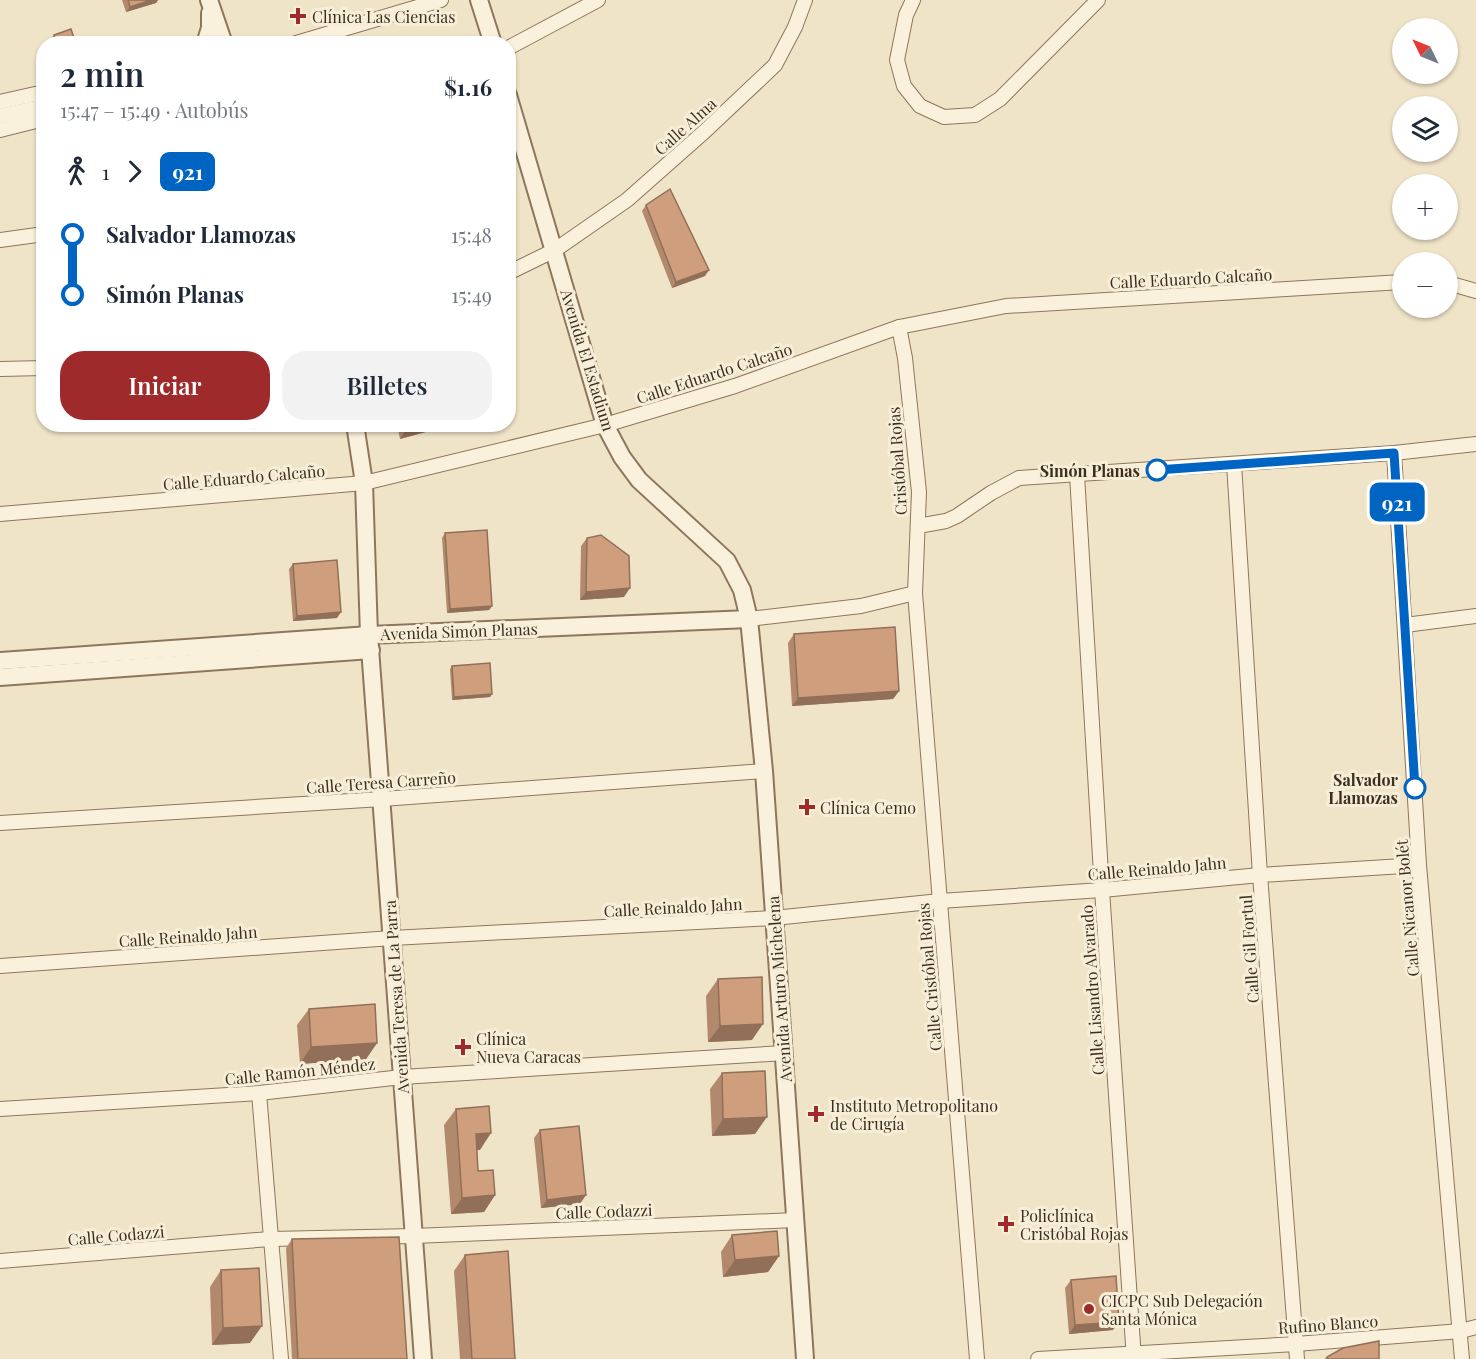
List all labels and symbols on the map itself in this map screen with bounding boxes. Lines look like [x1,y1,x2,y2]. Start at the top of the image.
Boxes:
place label: Clínica Las Ciencias [312,6,456,27]
marker: Clínica Las Ciencias [289,7,307,25]
north arrow [1392,18,1458,84]
street label: Calle Alma [650,93,720,159]
street label: Calle Eduardo Calcaño [1109,263,1273,293]
street label: Avenida El Estadium [556,285,620,434]
street label: Calle Eduardo Calcaño [633,338,795,408]
street label: Cristóbal Rojas [883,406,911,516]
street label: Calle Eduardo Calcaño [162,459,326,495]
marker: Simón Planas [1146,459,1168,481]
place label: Simón Planas [1040,460,1140,481]
line badge: 921 [1362,482,1432,522]
street label: Avenida Simón Planas [379,618,538,644]
street label: Calle Teresa Carreño [305,766,457,798]
place label: Salvador Llamozas [1328,769,1399,808]
marker: Salvador Llamozas [1404,777,1426,799]
place label: Clínica Cemo [820,797,916,818]
marker: Clínica Cemo [798,798,816,816]
street label: Calle Nicanor Bolét [1391,838,1423,977]
street label: Calle Reinaldo Jahn [1087,851,1228,885]
street label: Calle Reinaldo Jahn [603,893,743,921]
street label: Calle Gil Fortul [1235,894,1263,1004]
street label: Avenida Arturo Michelena [762,895,796,1084]
street label: Avenida Teresa de La Parra [379,900,413,1095]
street label: Calle Cristóbal Rojas [912,902,946,1052]
street label: Calle Lisandro Alvarado [1076,904,1108,1076]
street label: Calle Reinaldo Jahn [118,921,258,951]
place label: Clínica Nueva Caracas [476,1028,581,1067]
marker: Clínica Nueva Caracas [454,1038,472,1056]
street label: Calle Ramón Méndez [224,1053,377,1089]
place label: Instituto Metropolitano de Cirugía [830,1095,998,1134]
marker: Instituto Metropolitano de Cirugía [807,1105,825,1123]
street label: Calle Codazzi [555,1199,653,1223]
place label: Policlínica Cristóbal Rojas [1020,1205,1128,1244]
marker: Policlínica Cristóbal Rojas [997,1215,1015,1233]
street label: Calle Codazzi [67,1220,166,1250]
place label: CICPC Sub Delegación Santa Mónica [1101,1290,1263,1329]
marker: CICPC Sub Delegación Santa Mónica [1082,1302,1096,1316]
street label: Rufino Blanco [1277,1310,1379,1338]

